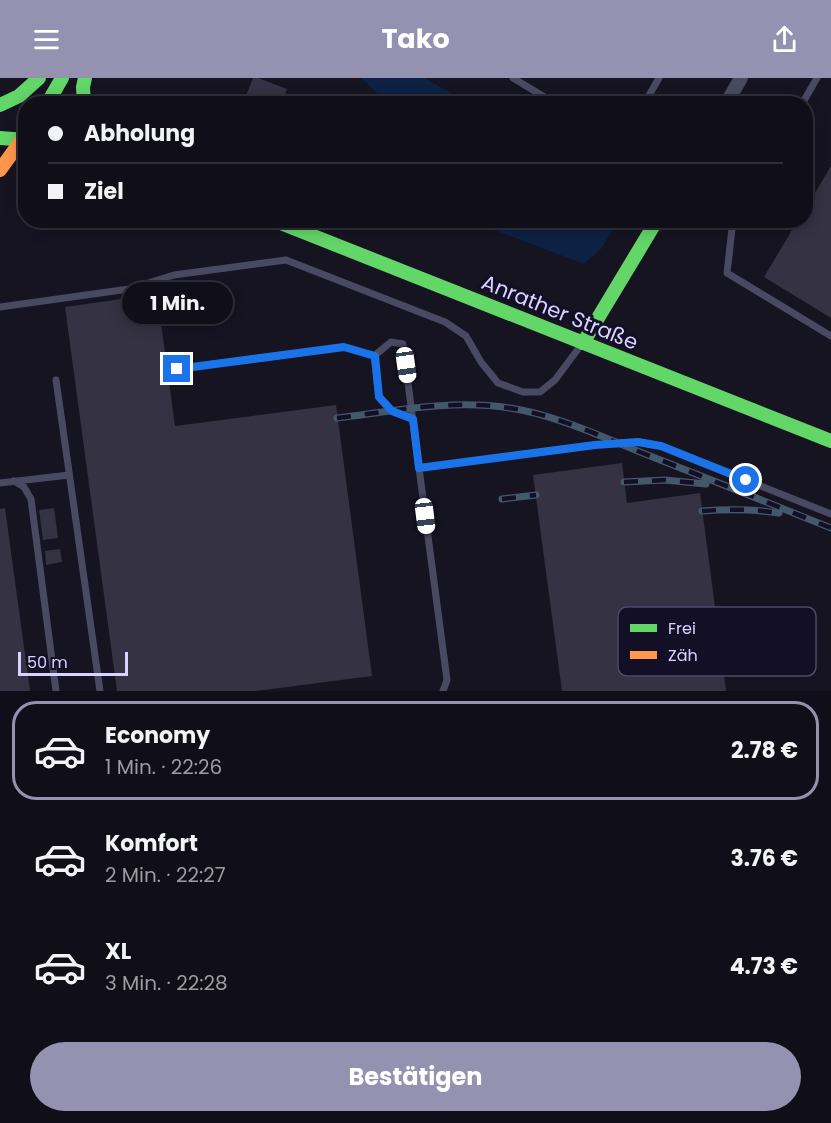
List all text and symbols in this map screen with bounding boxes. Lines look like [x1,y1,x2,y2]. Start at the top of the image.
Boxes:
text: Tako [381,20,450,57]
icon: menu [30,23,63,56]
icon: share [768,23,801,56]
text: Abholung [84,118,195,149]
text: Ziel [84,176,124,207]
street label: Anrather Straße [477,267,643,357]
callout: 1 Min. [122,282,232,324]
text: 1 Min. [150,289,205,317]
car [395,346,417,384]
route end [163,355,190,382]
route start [732,466,759,493]
car [414,497,436,535]
legend [618,607,816,676]
text: Frei [668,617,696,640]
text: Zäh [668,644,698,667]
scale bar [18,649,128,676]
text: 50 m [27,651,68,674]
text: Economy [105,720,210,751]
icon: car [33,724,87,778]
text: 2.78 € [731,735,798,766]
text: 1 Min. · 22:26 [105,753,222,781]
text: Komfort [105,828,198,859]
icon: car [33,832,87,886]
text: 3.76 € [731,843,798,874]
text: 2 Min. · 22:27 [105,861,226,889]
text: XL [105,936,131,967]
icon: car [33,940,87,994]
text: 4.73 € [730,951,798,982]
text: 3 Min. · 22:28 [105,969,228,997]
button: Bestätigen [30,1042,801,1111]

